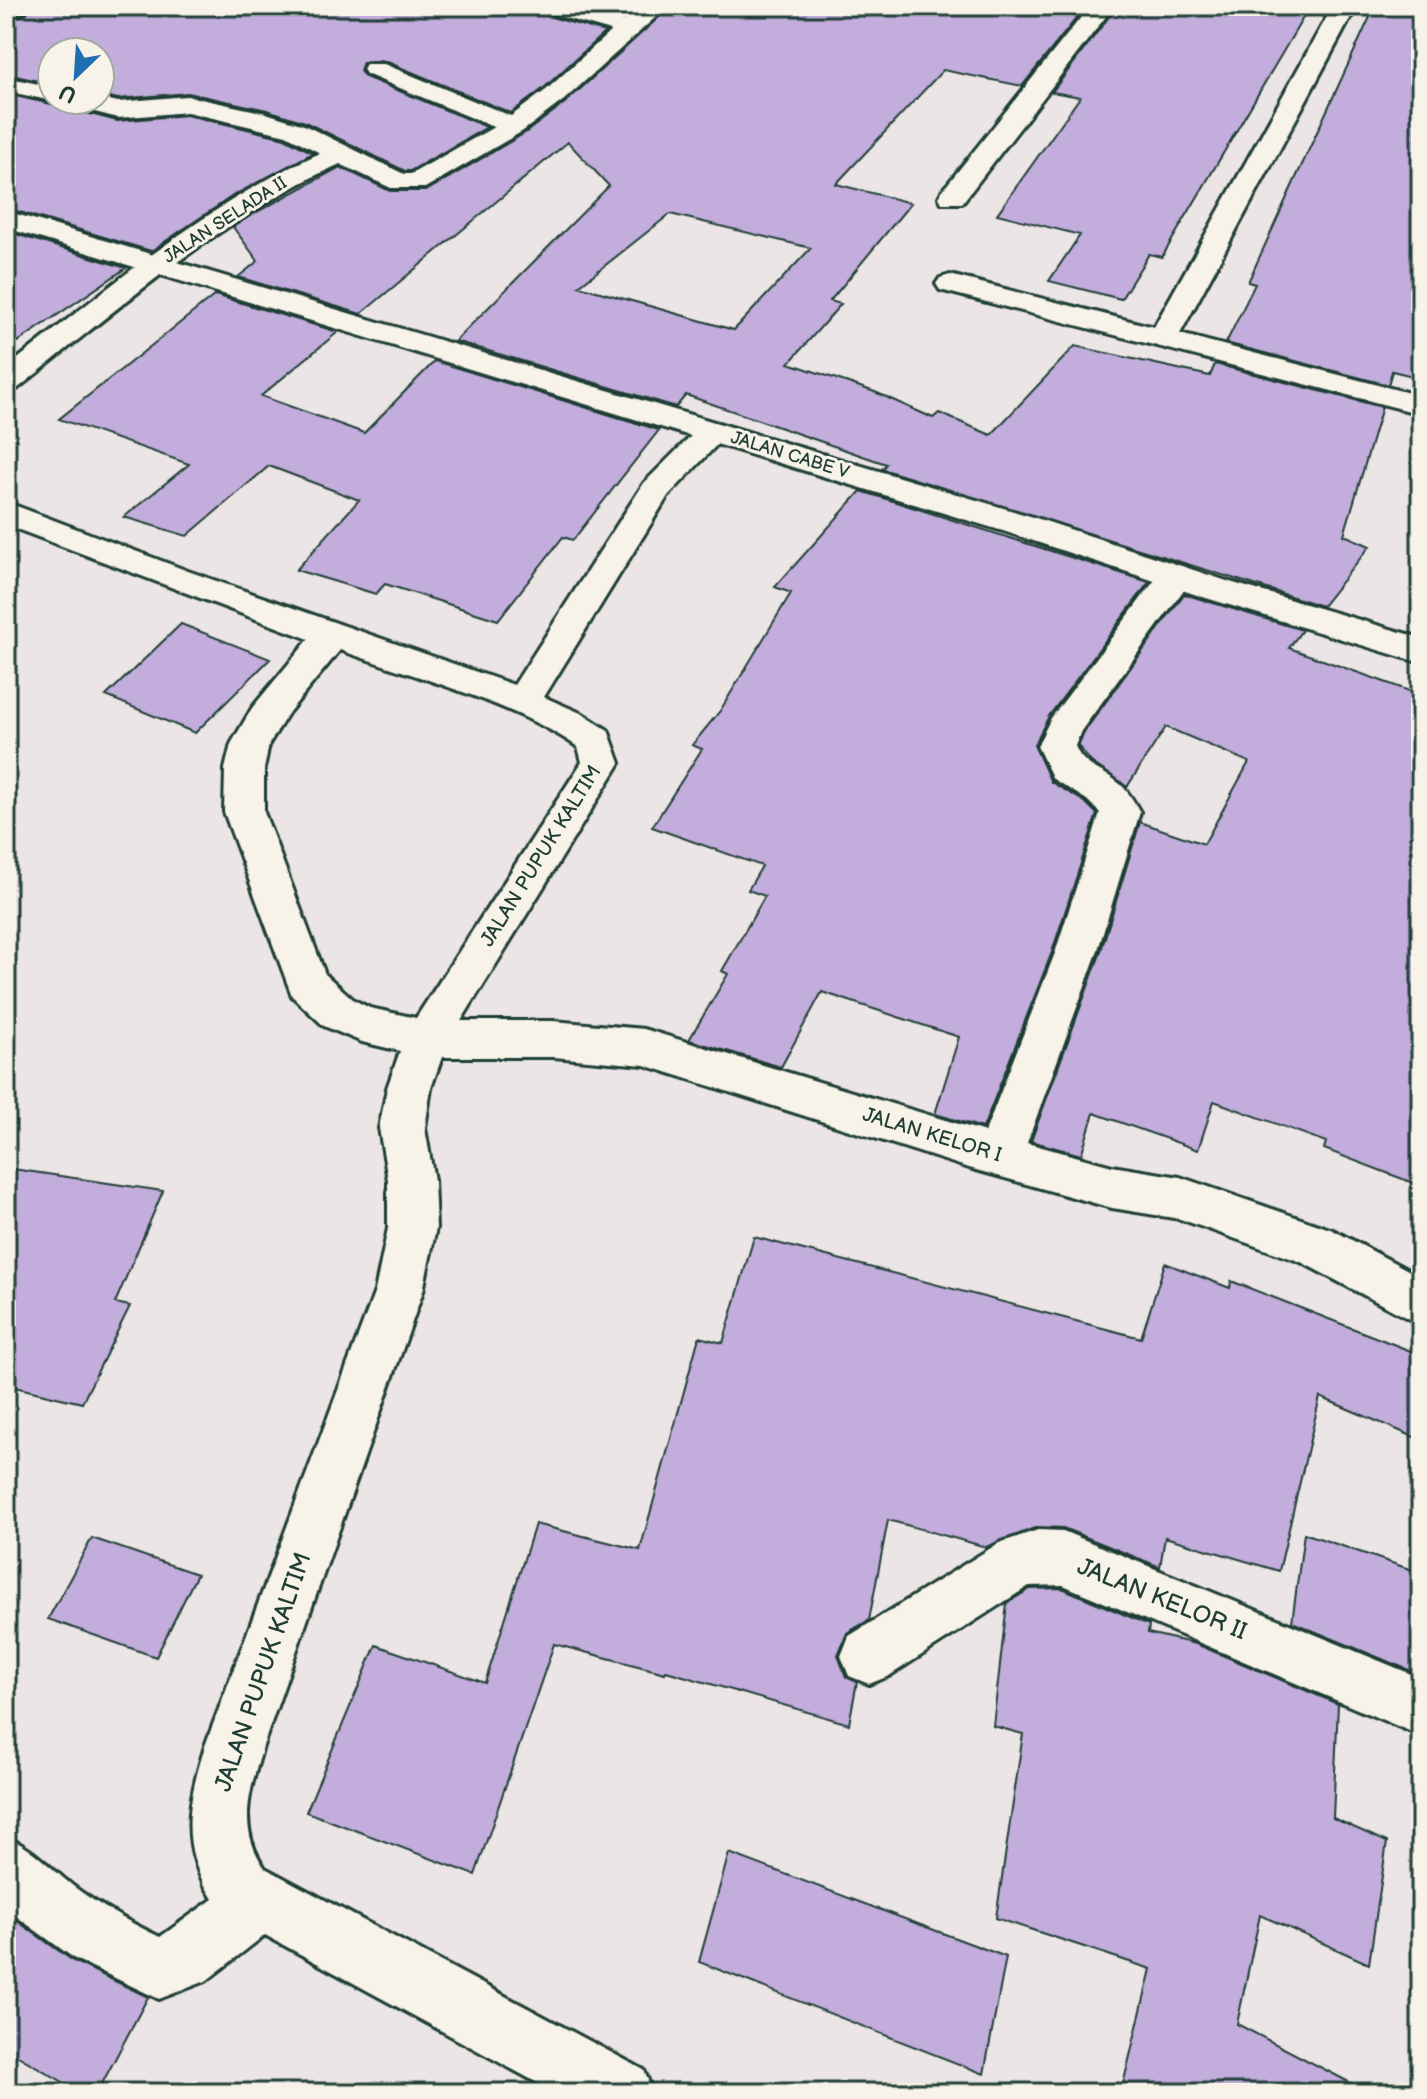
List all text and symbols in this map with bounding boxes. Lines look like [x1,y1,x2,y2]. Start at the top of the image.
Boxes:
north arrow [36,36,116,116]
text: U [55,77,81,108]
street label: JALAN SELADA II [159,172,291,268]
street label: JALAN CABE V [728,427,852,483]
street label: JALAN PUPUK KALTIM [475,761,607,951]
street label: JALAN KELOR I [860,1102,1004,1168]
street label: JALAN PUPUK KALTIM [208,1549,318,1795]
street label: JALAN KELOR II [1073,1552,1251,1646]

